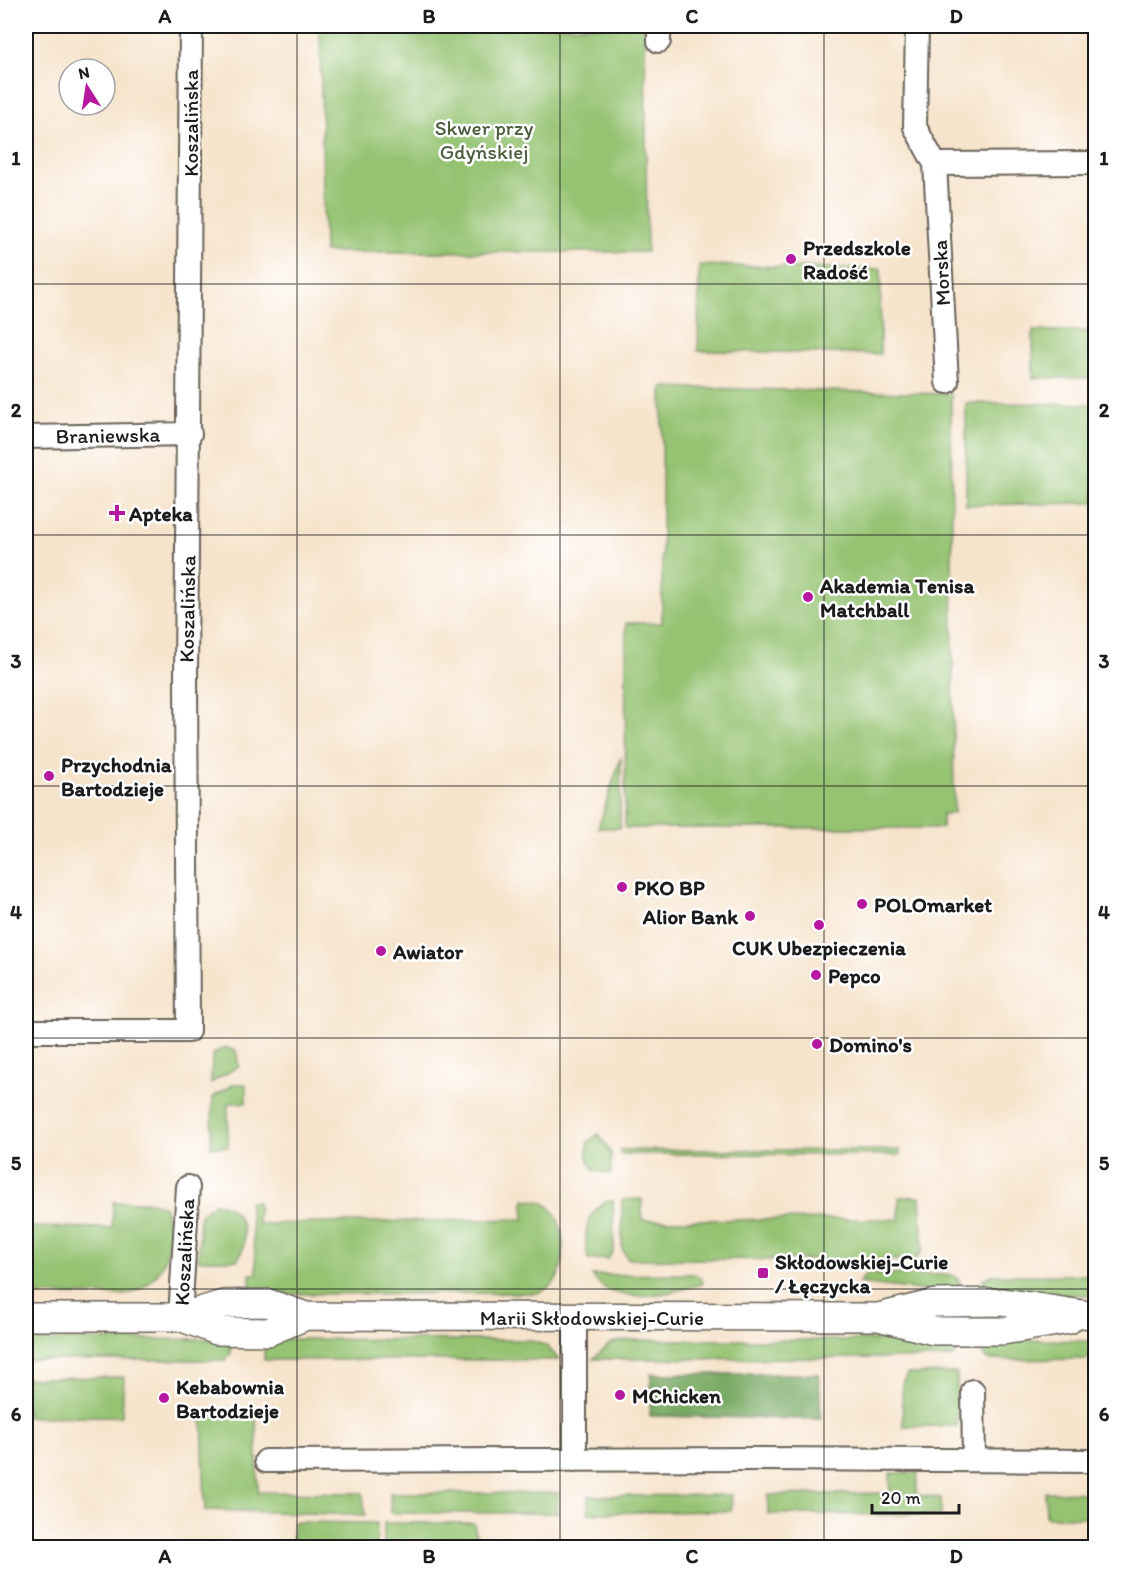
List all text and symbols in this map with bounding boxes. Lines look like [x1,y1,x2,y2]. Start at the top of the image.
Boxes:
text: A [158,4,172,28]
text: B [423,4,436,28]
text: C [686,4,699,28]
text: D [949,4,963,28]
north arrow [57,57,117,117]
text: N [77,62,91,83]
street label: Koszalińska [178,69,203,177]
park label: Skwer przy Gdyńskiej [435,115,533,164]
text: 1 [11,146,21,170]
text: 1 [1099,146,1109,170]
place label: Przedszkole Radość [803,235,911,284]
street label: Morska [927,239,955,307]
marker: Przedszkole Radość [784,252,798,266]
text: 2 [11,398,22,422]
text: 2 [1099,398,1110,422]
street label: Braniewska [55,422,161,448]
place label: Apteka [128,501,193,527]
marker: Apteka [110,506,124,520]
street label: Koszalińska [174,555,200,663]
place label: Akademia Tenisa Matchball [819,573,975,622]
marker: Akademia Tenisa Matchball [801,590,815,604]
text: 3 [11,649,22,673]
text: 3 [1099,649,1110,673]
place label: Przychodnia Bartodzieje [61,752,173,802]
marker: Przychodnia Bartodzieje [42,769,56,783]
place label: PKO BP [634,875,705,900]
marker: PKO BP [615,880,629,894]
place label: POLOmarket [874,892,992,917]
marker: POLOmarket [855,897,869,911]
text: 4 [10,900,22,924]
text: 4 [1098,900,1110,924]
place label: Alior Bank [642,904,739,929]
marker: Alior Bank [743,909,757,923]
marker: CUK Ubezpieczenia [812,918,826,932]
place label: CUK Ubezpieczenia [732,935,907,961]
place label: Awiator [392,939,464,964]
marker: Awiator [374,944,388,958]
place label: Pepco [828,963,881,989]
marker: Pepco [809,968,823,982]
place label: Domino's [829,1032,912,1057]
marker: Domino's [810,1037,824,1051]
text: 5 [11,1151,22,1175]
text: 5 [1099,1151,1110,1175]
street label: Koszalińska [169,1198,199,1306]
place label: Skłodowskiej-Curie / Łęczycka [774,1249,948,1299]
marker: Skłodowskiej-Curie / Łęczycka [756,1266,770,1280]
street label: Marii Skłodowskiej-Curie [480,1305,704,1330]
place label: Kebabownia Bartodzieje [176,1374,285,1424]
place label: MChicken [632,1383,721,1408]
marker: MChicken [613,1388,627,1402]
marker: Kebabownia Bartodzieje [157,1391,171,1405]
text: 6 [11,1402,22,1426]
text: 6 [1099,1402,1110,1426]
scale bar [872,1477,959,1515]
text: 20 m [881,1487,921,1509]
text: A [158,1544,172,1568]
text: B [423,1544,436,1568]
text: C [686,1544,699,1568]
text: D [949,1544,963,1568]

